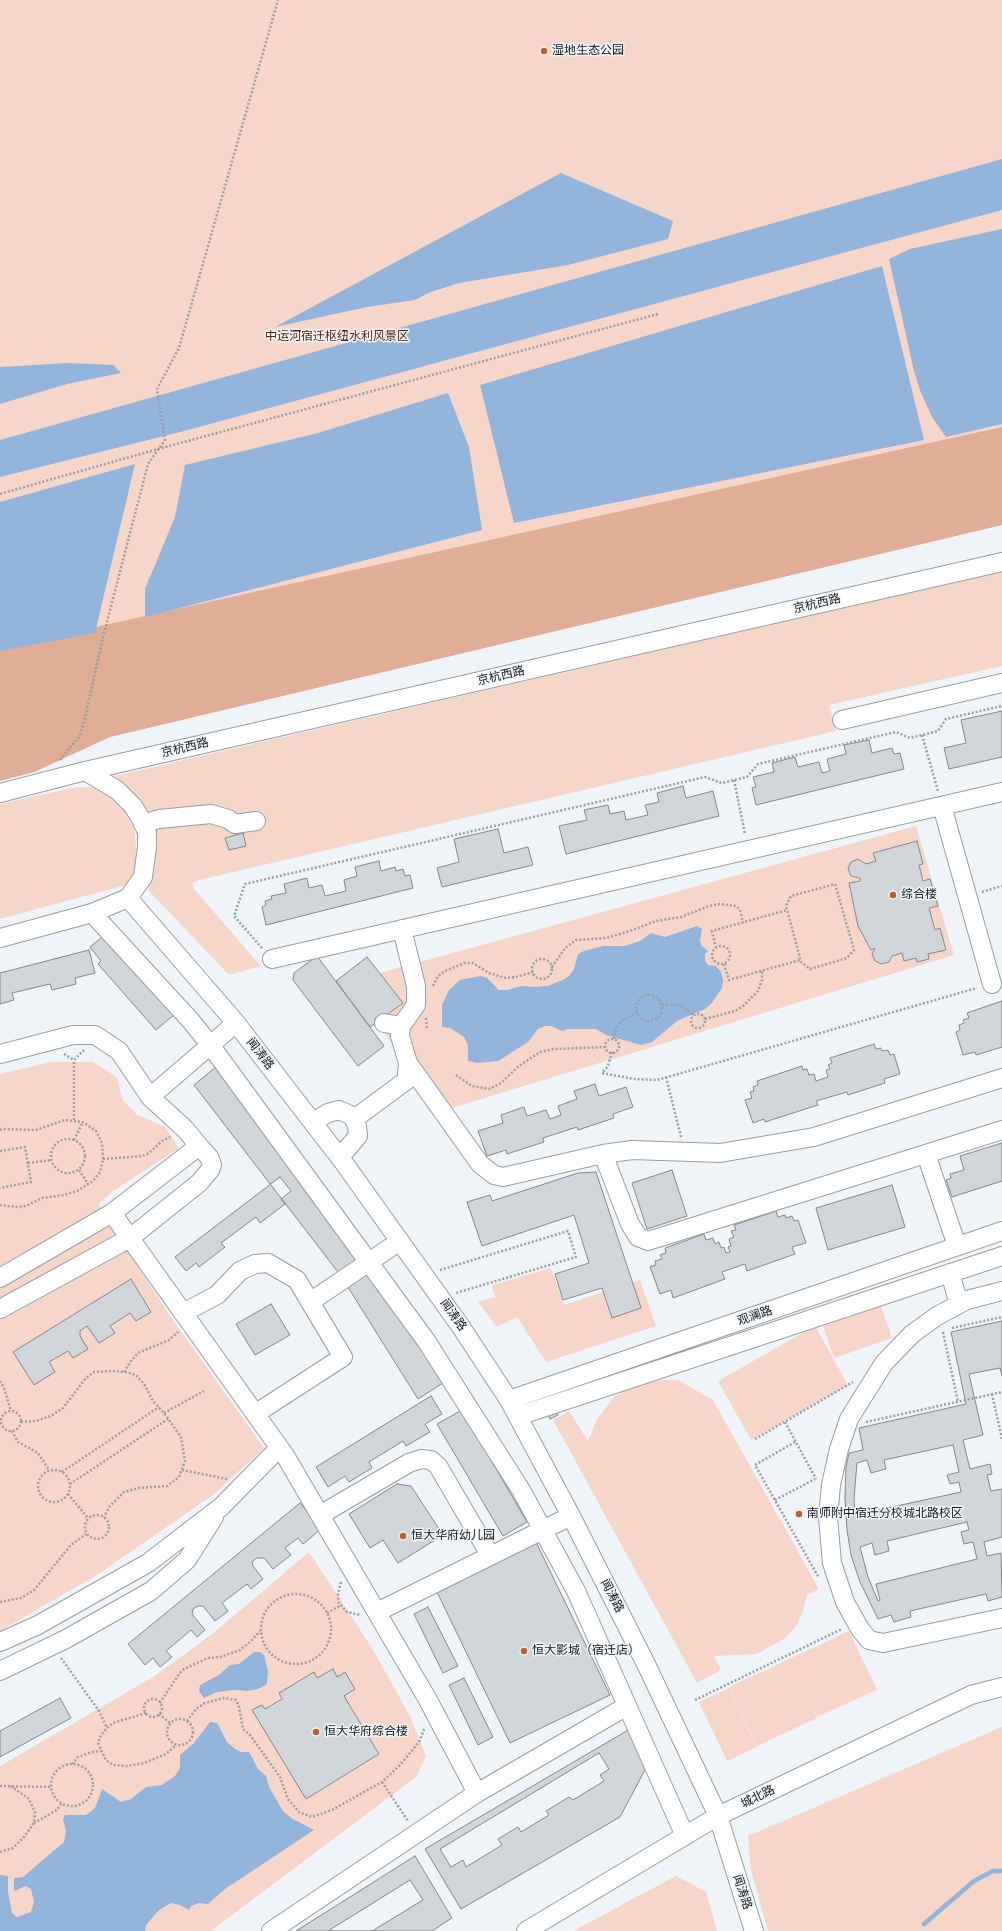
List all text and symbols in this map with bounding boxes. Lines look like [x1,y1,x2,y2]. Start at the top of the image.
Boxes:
place label: 湿地生态公园 [552,44,624,58]
marker: 湿地生态公园 [539,46,549,56]
park label: 中运河宿迁枢纽水利风景区 [265,330,409,344]
street label: 京杭西路 [792,592,842,616]
street label: 京杭西路 [476,664,526,688]
street label: 京杭西路 [160,736,210,760]
place label: 综合楼 [901,888,937,902]
marker: 综合楼 [888,890,898,900]
street label: 闻涛路 [243,1035,277,1073]
street label: 闻涛路 [437,1296,469,1334]
street label: 观澜路 [736,1303,774,1329]
place label: 南师附中宿迁分校城北路校区 [807,1507,963,1521]
marker: 南师附中宿迁分校城北路校区 [794,1509,804,1519]
place label: 恒大华府幼儿园 [411,1529,495,1543]
marker: 恒大华府幼儿园 [398,1531,408,1541]
street label: 闻涛路 [597,1577,627,1615]
place label: 恒大影城（宿迁店） [532,1644,640,1658]
marker: 恒大影城（宿迁店） [519,1646,529,1656]
place label: 恒大华府综合楼 [324,1725,408,1739]
marker: 恒大华府综合楼 [311,1727,321,1737]
street label: 城北路 [739,1783,777,1811]
street label: 闻涛路 [730,1873,754,1911]

